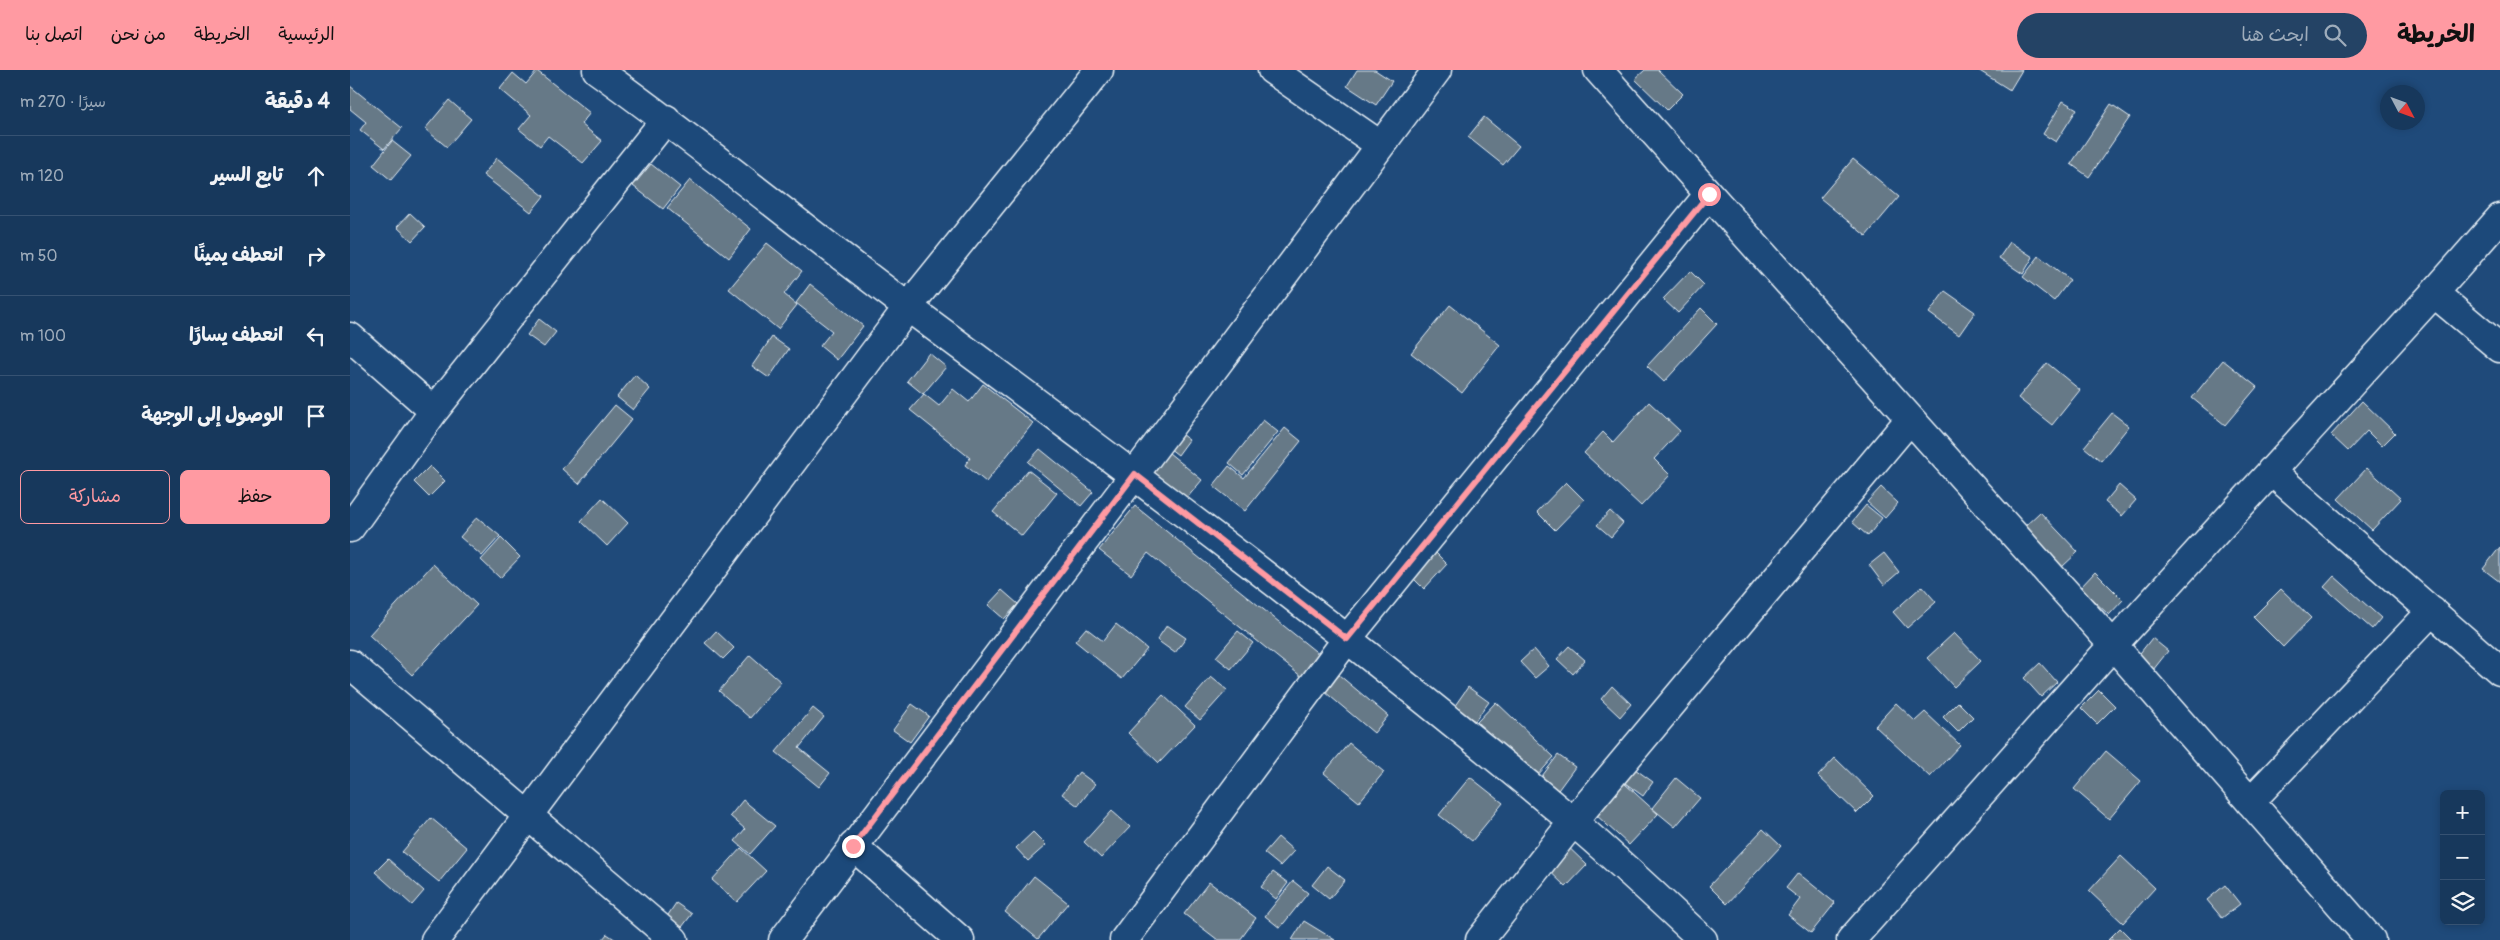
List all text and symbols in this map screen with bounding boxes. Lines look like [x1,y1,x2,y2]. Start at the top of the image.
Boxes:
search box [2017,13,2367,58]
text: الخريطة [2397,20,2475,49]
icon: search [2321,21,2349,49]
text: اتصل بنا [25,23,83,46]
text: من نحن [111,23,166,46]
text: الخريطة [194,23,250,46]
text: الرئيسية [278,23,335,46]
text: ابحث هنا [2241,23,2309,47]
north arrow [2380,85,2425,130]
text: 4 دقيقة [265,88,330,115]
text: سيرًا · 270 m [20,92,106,112]
icon: ahead [302,162,330,190]
text: تابع السير [211,163,283,187]
text: 120 m [20,166,64,186]
route start [1698,183,1721,206]
icon: right [302,242,330,270]
text: انعطف يمينًا [194,243,283,267]
text: 50 m [20,246,57,266]
icon: left [302,322,330,350]
text: انعطف يسارًا [189,323,283,347]
text: 100 m [20,326,66,346]
icon: arrive [302,402,330,430]
text: الوصول إلى الوجهة [141,403,283,427]
button: مشاركة [20,470,170,524]
button: حفظ [180,470,330,524]
map controls [2440,790,2485,925]
button: + [2440,790,2485,835]
route end [842,835,865,858]
button: − [2440,835,2485,880]
button: layers [2440,880,2485,925]

